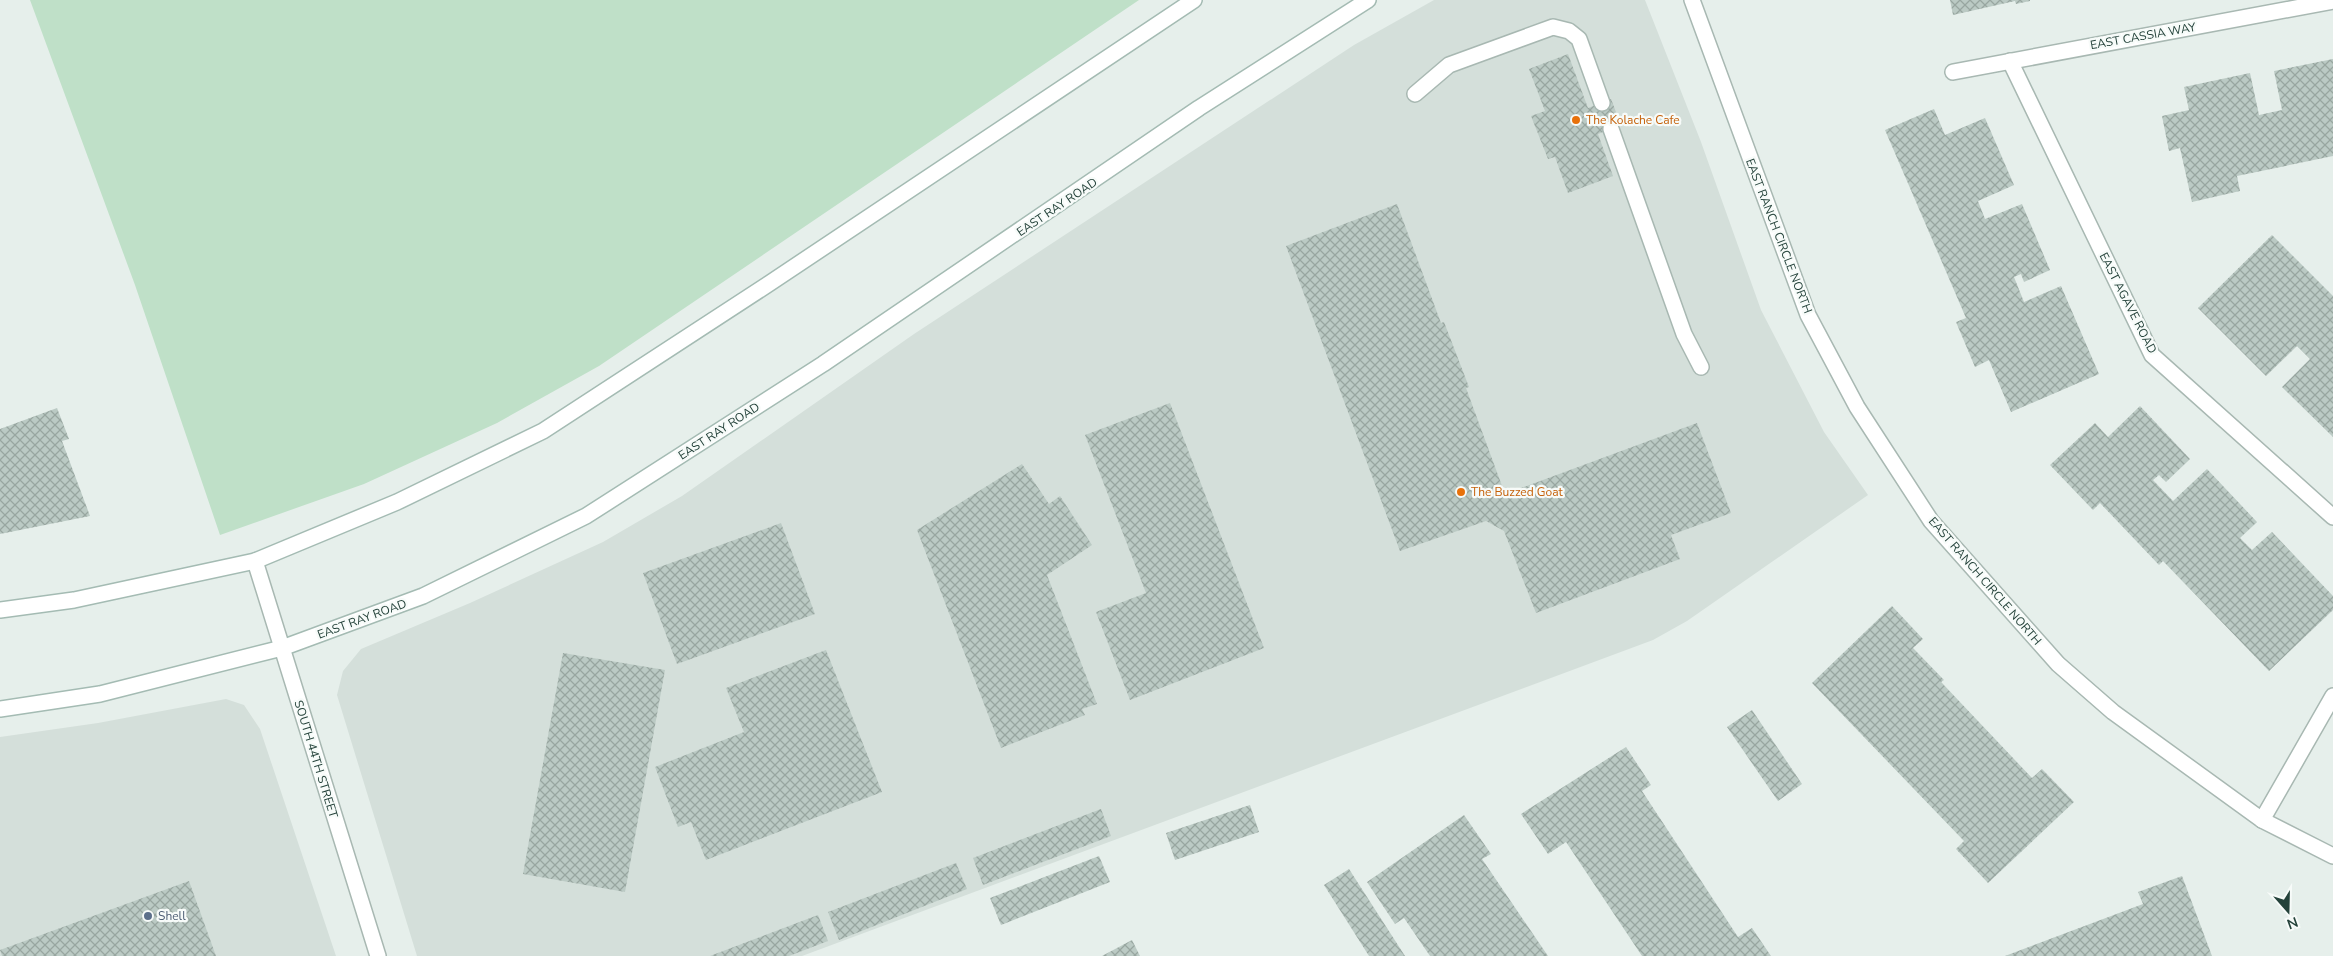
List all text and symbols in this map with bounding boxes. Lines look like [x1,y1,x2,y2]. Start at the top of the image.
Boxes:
street label: EAST CASSIA WAY [2089,19,2198,53]
place label: The Kolache Cafe [1586,112,1680,128]
marker: The Kolache Cafe [1570,114,1582,126]
street label: EAST RANCH CIRCLE NORTH [1742,156,1816,316]
street label: EAST RAY ROAD [1014,174,1100,240]
street label: EAST AGAVE ROAD [2096,250,2160,356]
street label: EAST RAY ROAD [675,399,763,463]
place label: The Buzzed Goat [1471,484,1564,500]
marker: The Buzzed Goat [1455,486,1467,498]
street label: EAST RANCH CIRCLE NORTH [1925,514,2045,648]
street label: EAST RAY ROAD [315,595,409,643]
street label: SOUTH 44TH STREET [290,698,342,820]
north arrow [2263,886,2313,936]
place label: Shell [158,908,186,924]
marker: Shell [142,910,154,922]
text: N [2284,912,2300,933]

